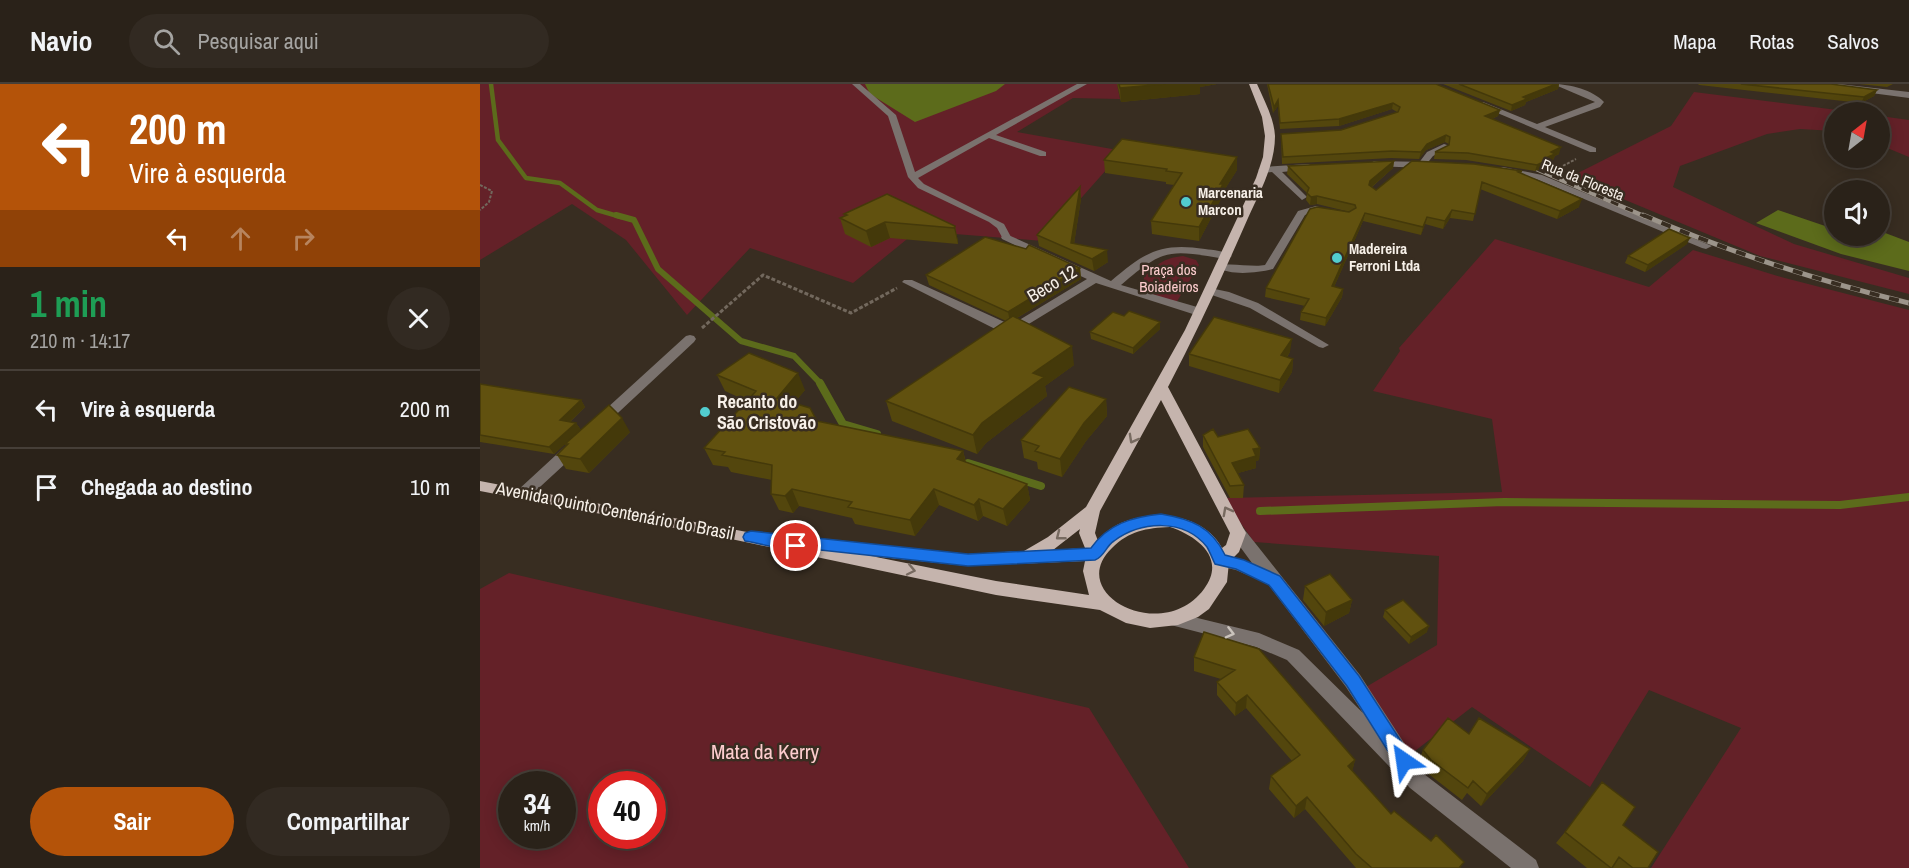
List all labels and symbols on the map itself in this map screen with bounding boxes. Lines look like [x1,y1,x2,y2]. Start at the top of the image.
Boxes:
north arrow [1824,102,1890,168]
street label: Rua da Floresta [1539,153,1628,206]
place label: Marcenaria Marcon [1198,182,1263,220]
marker: Marcenaria Marcon [1179,195,1193,209]
place label: Madereira Ferroni Ltda [1349,238,1420,276]
marker: Madereira Ferroni Ltda [1330,251,1344,265]
street label: Beco 12 [1022,259,1081,308]
park label: Praça dos Boiadeiros [1139,259,1199,297]
place label: Recanto do São Cristovão [717,389,816,435]
marker: Recanto do São Cristovão [698,405,712,419]
one-way arrow [1129,433,1140,443]
street label: Avenida Quinto Centenário do Brasil [493,475,736,546]
one-way arrow [1223,506,1234,517]
pin [770,520,821,571]
one-way arrow [1056,528,1067,539]
one-way arrow [905,563,915,576]
one-way arrow [1225,626,1235,639]
position arrow [1372,729,1436,793]
park label: Mata da Kerry [711,737,819,766]
speed limit sign: 40 [588,771,666,849]

